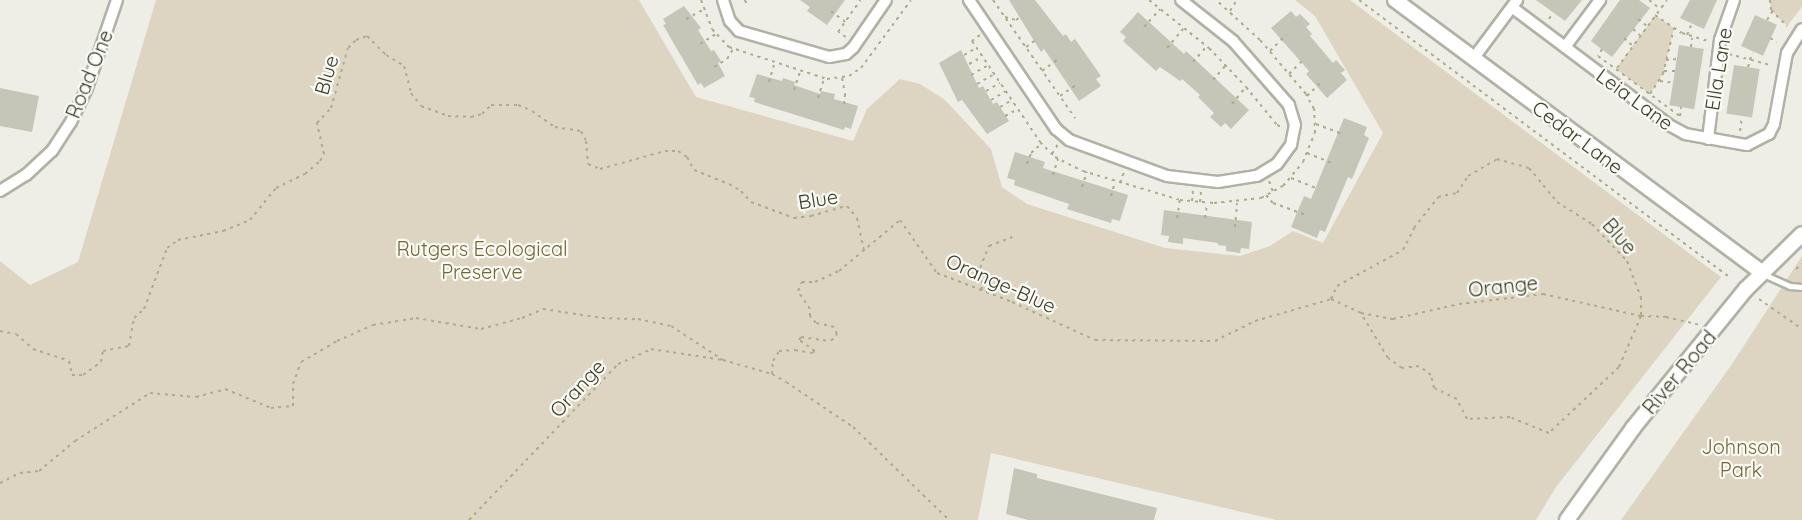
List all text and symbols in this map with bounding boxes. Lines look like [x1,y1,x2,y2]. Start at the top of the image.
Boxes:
street label: Road One [60,26,118,122]
street label: Ella Lane [1700,26,1736,112]
street label: Blue [309,52,343,98]
street label: Leia Lane [1592,63,1678,135]
street label: Cedar Lane [1528,95,1628,179]
street label: Blue [796,184,840,214]
street label: Blue [1598,213,1642,259]
park label: Rutgers Ecological Preserve [396,236,568,283]
street label: Orange-Blue [942,248,1060,318]
street label: Orange [1467,270,1539,302]
street label: River Road [1637,325,1721,419]
street label: Orange [544,354,610,422]
park label: Johnson Park [1701,435,1781,482]

